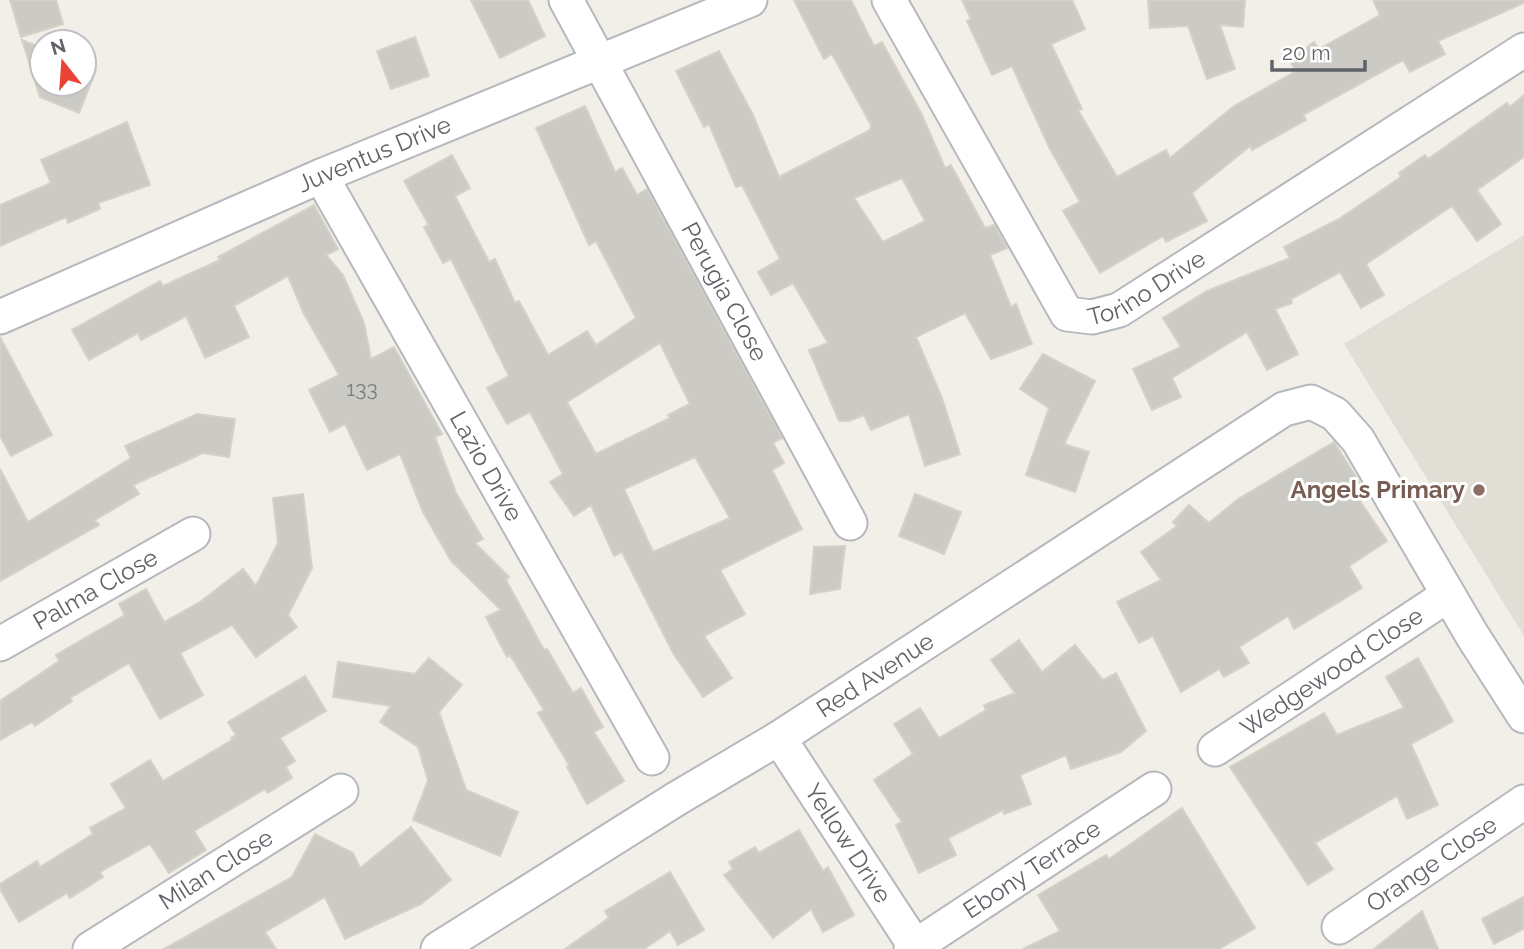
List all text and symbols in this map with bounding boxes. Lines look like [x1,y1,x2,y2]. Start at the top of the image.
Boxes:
north arrow [28,28,98,98]
scale bar [1272,28,1365,72]
text: N [48,34,68,59]
text: 20 m [1282,40,1330,65]
street label: Juventus Drive [293,109,455,199]
street label: Perugia Close [675,217,774,366]
street label: Torino Drive [1084,243,1211,332]
house number: 133 [346,376,378,401]
street label: Lazio Drive [444,406,529,526]
place label: Angels Primary [1291,475,1465,504]
marker: Angels Primary [1471,482,1487,498]
street label: Palma Close [28,542,163,636]
street label: Wedgewood Close [1235,601,1428,742]
street label: Red Avenue [811,626,939,724]
street label: Yellow Drive [799,778,898,908]
street label: Orange Close [1361,809,1502,918]
street label: Ebony Terrace [958,813,1106,925]
street label: Milan Close [154,823,278,916]

